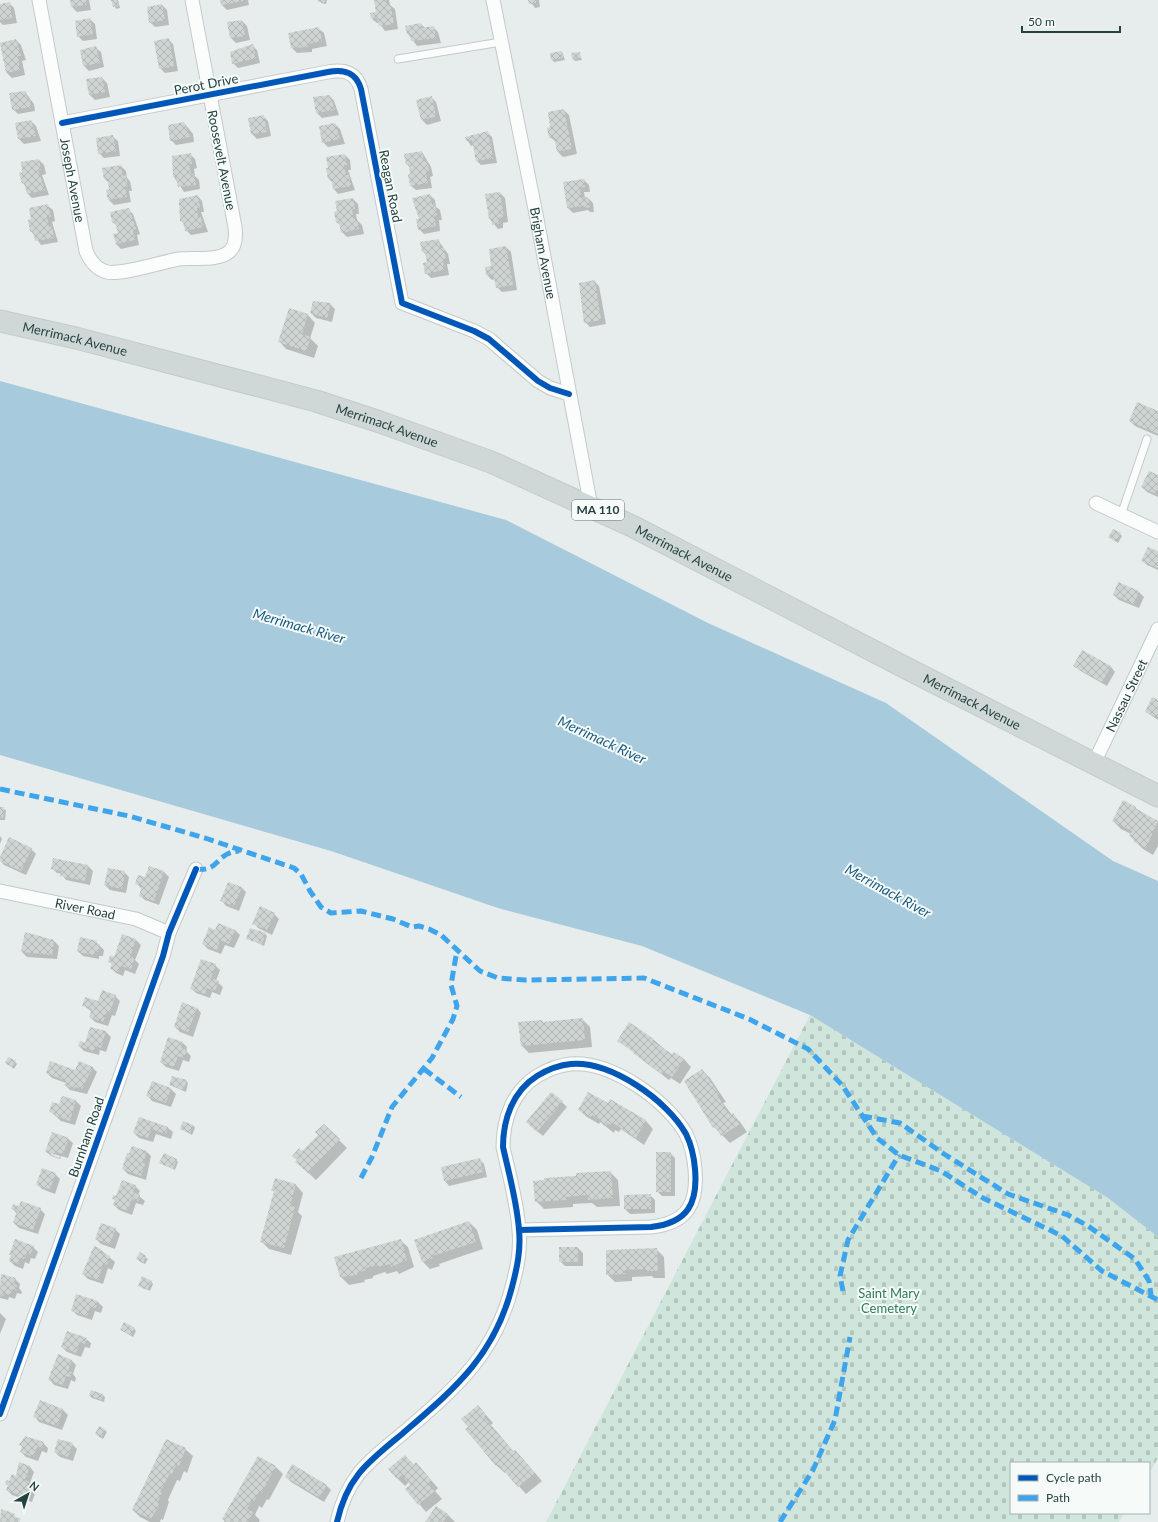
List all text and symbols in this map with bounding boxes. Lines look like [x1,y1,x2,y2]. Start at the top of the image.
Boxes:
scale bar [1022,8,1120,34]
text: 50 m [1028,14,1055,29]
street label: Perot Drive [173,70,240,98]
street label: Roosevelt Avenue [204,108,240,212]
street label: Joseph Avenue [57,136,88,224]
street label: Reagan Road [376,148,406,224]
street label: Brigham Avenue [527,206,560,300]
street label: Merrimack Avenue [21,318,129,359]
street label: Merrimack Avenue [334,400,440,450]
road number: MA 110 [572,500,624,520]
street label: Merrimack Avenue [633,521,736,585]
water label: Merrimack River [251,604,347,647]
street label: Nassau Street [1102,656,1151,734]
street label: Merrimack Avenue [921,670,1024,733]
water label: Merrimack River [556,712,649,767]
water label: Merrimack River [843,860,934,921]
street label: River Road [54,895,117,923]
street label: Burnham Road [65,1095,107,1179]
park label: Saint Mary Cemetery [858,1285,920,1316]
legend [1010,1462,1150,1514]
text: Cycle path [1046,1470,1101,1485]
north arrow [8,1474,48,1514]
text: N [27,1478,42,1494]
text: Path [1046,1490,1070,1505]

